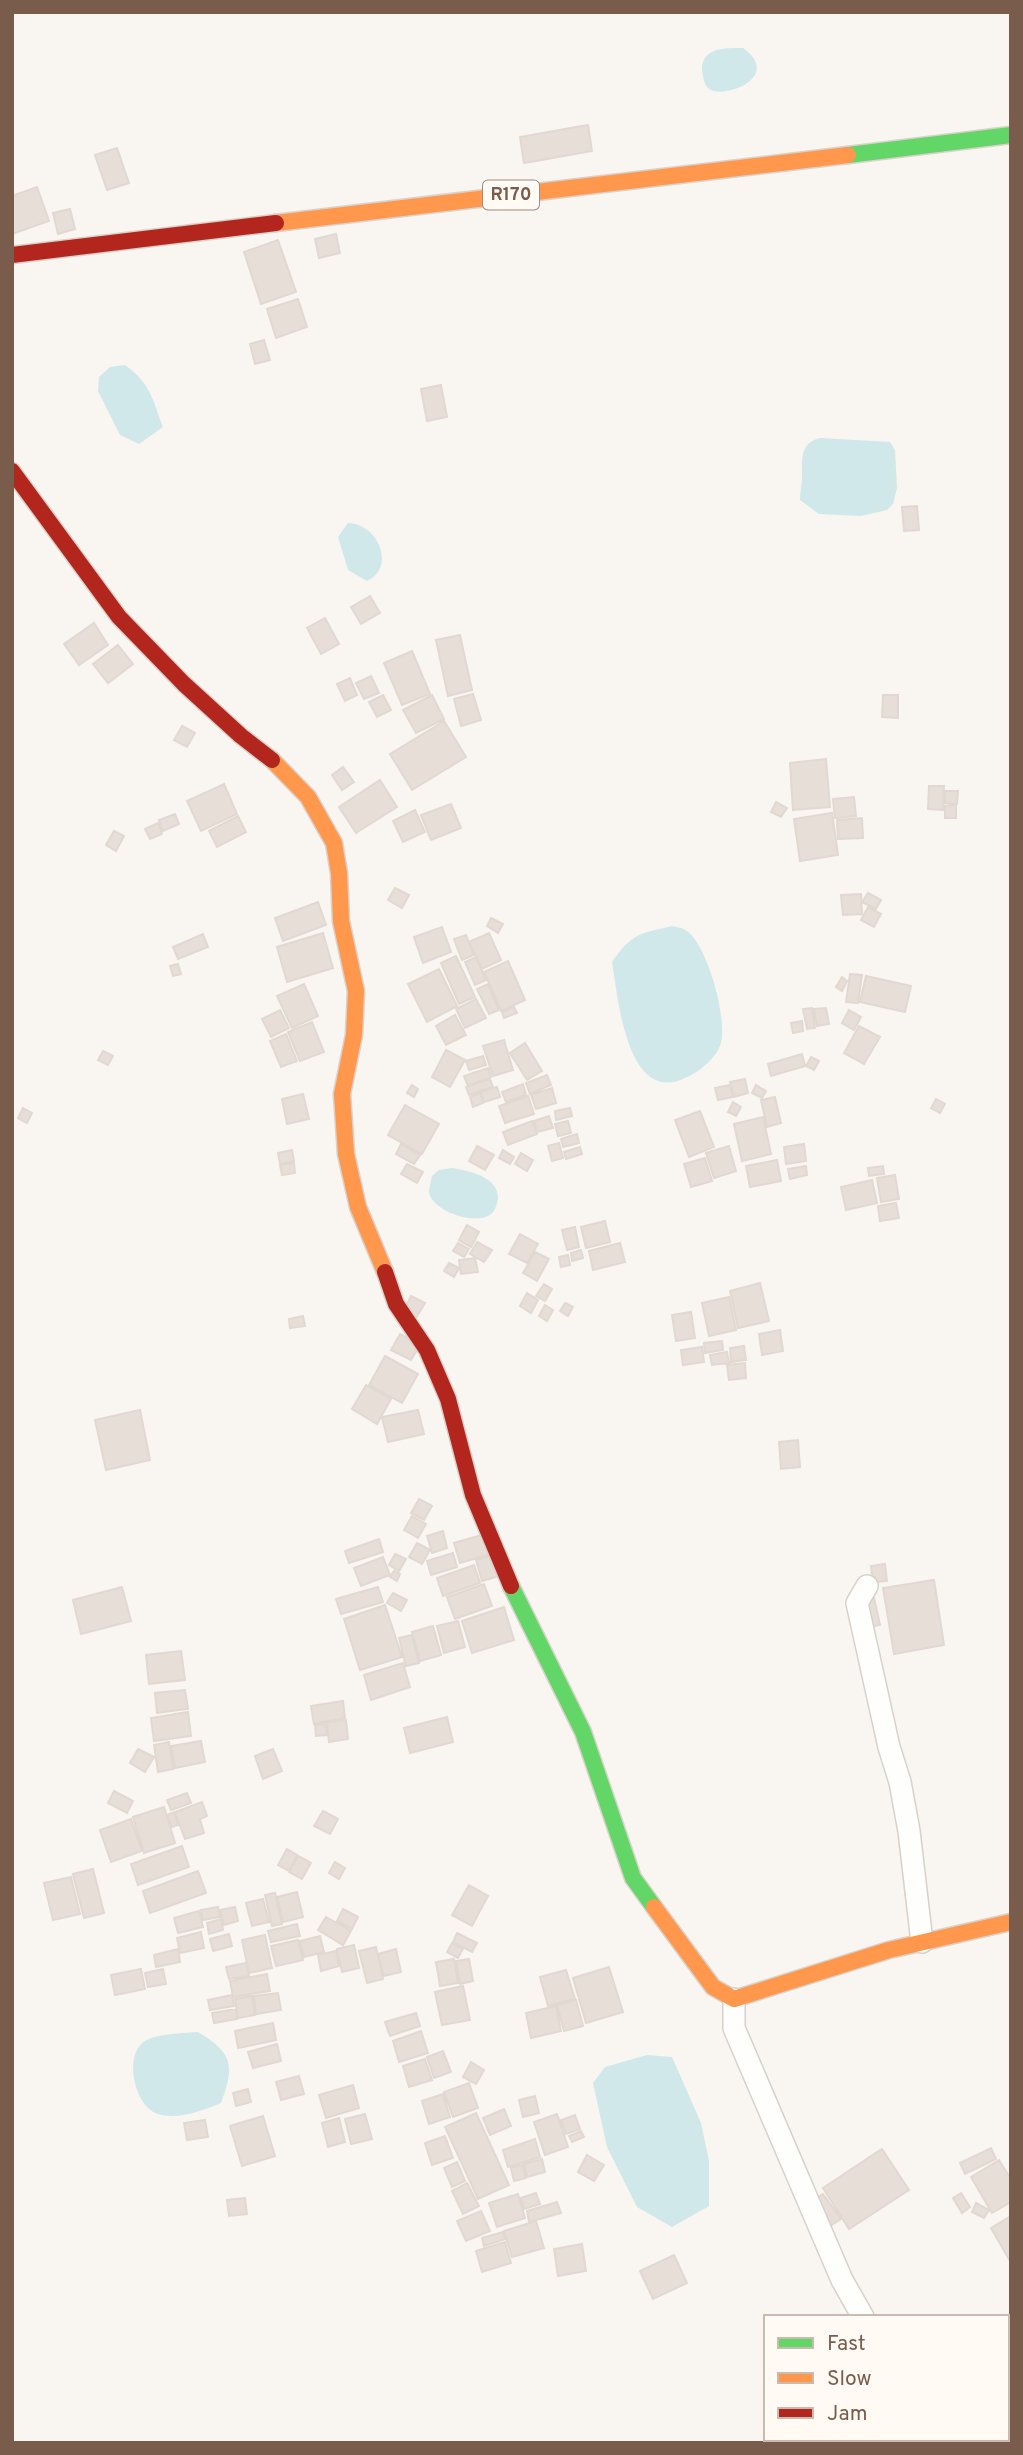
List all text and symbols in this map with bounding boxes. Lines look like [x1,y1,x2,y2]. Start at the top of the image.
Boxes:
road number: R170 [483,180,539,210]
legend [764,2315,1009,2441]
text: Fast [827,2331,866,2358]
text: Slow [827,2366,872,2393]
text: Jam [827,2401,868,2428]

